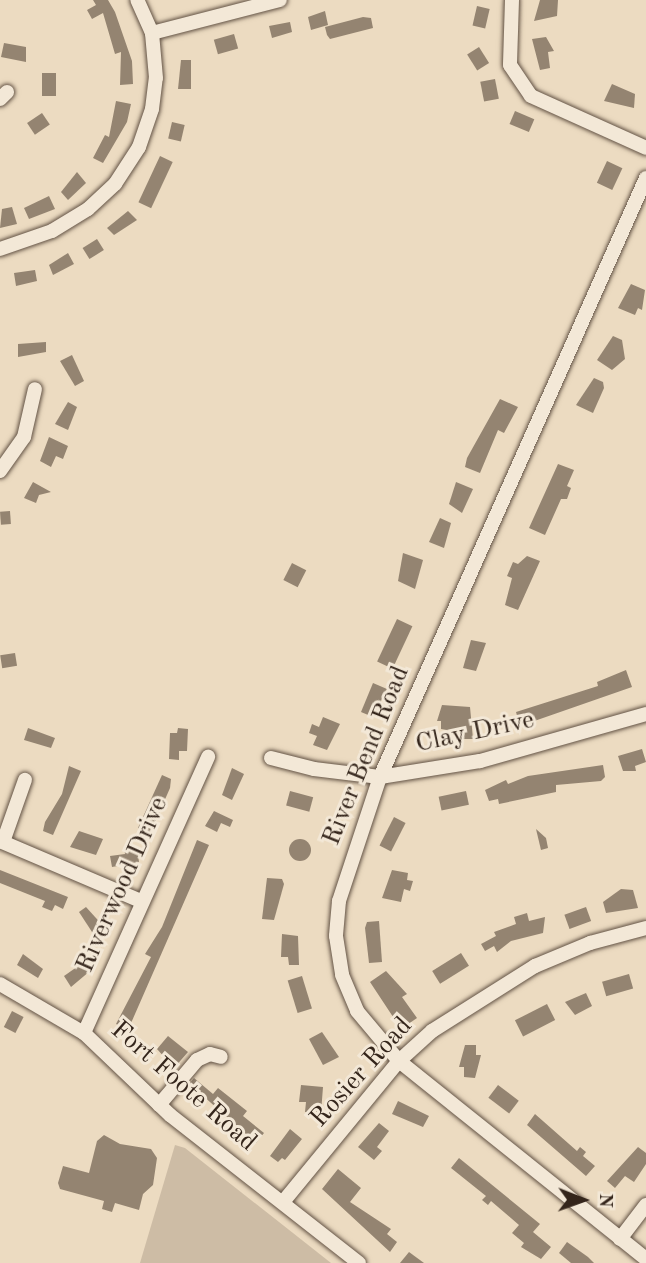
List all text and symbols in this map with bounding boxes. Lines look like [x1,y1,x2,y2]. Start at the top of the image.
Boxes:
street label: River Bend Road [317,662,417,850]
street label: Clay Drive [413,705,537,761]
street label: Riverwood Drive [70,792,176,978]
street label: Rosier Road [304,1011,420,1135]
street label: Fort Foote Road [104,1015,262,1159]
north arrow [548,1165,618,1235]
text: N [595,1193,614,1208]

